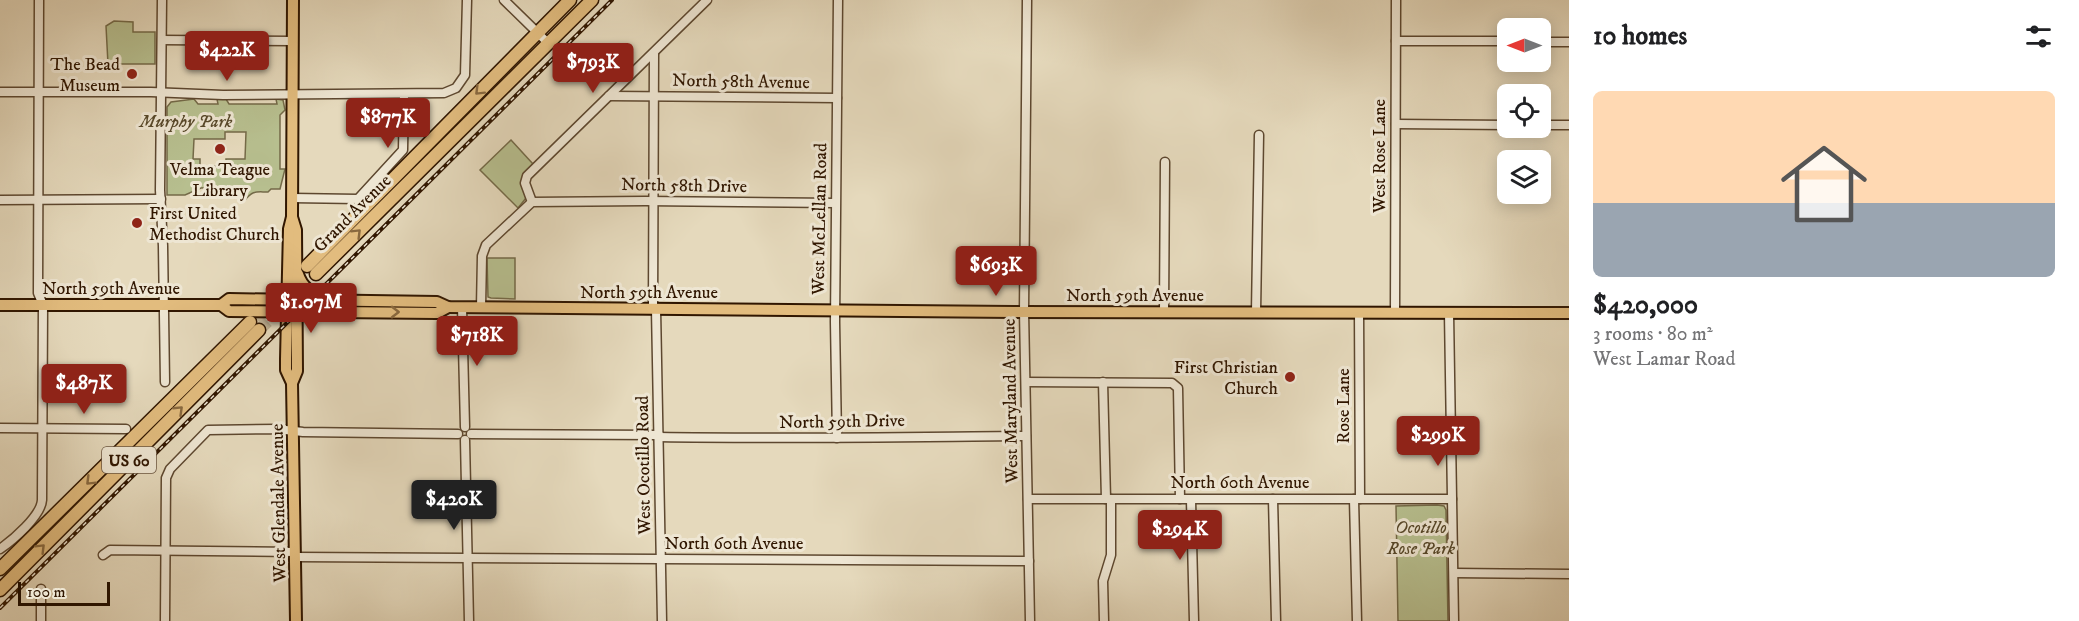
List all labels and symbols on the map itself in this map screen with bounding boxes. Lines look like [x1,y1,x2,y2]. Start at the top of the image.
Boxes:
north arrow [1497,18,1551,72]
pin: $422K [185,31,269,82]
pin: $793K [551,43,635,94]
place label: The Bead Museum [50,54,120,97]
marker: The Bead Museum [125,67,139,81]
street label: North 58th Avenue [672,70,810,94]
one-way arrow [475,83,486,94]
pin: $877K [346,98,430,149]
street label: West Rose Lane [1369,99,1391,214]
park label: Murphy Park [138,111,233,133]
marker: Velma Teague Library [213,142,227,156]
street label: West McLellan Road [808,143,832,296]
place label: Velma Teague Library [169,159,270,202]
street label: Grand Avenue [309,170,396,257]
street label: North 58th Drive [621,174,747,198]
place label: First United Methodist Church [149,203,280,246]
marker: First United Methodist Church [130,216,144,230]
one-way arrow [350,230,361,241]
pin: $693K [954,246,1038,297]
street label: North 59th Avenue [42,278,180,300]
street label: North 59th Avenue [580,282,718,304]
pin: $1.07M [262,283,360,334]
street label: North 59th Avenue [1066,285,1204,307]
one-way arrow [391,306,400,319]
pin: $718K [435,316,519,367]
street label: West Maryland Avenue [999,318,1023,485]
place label: First Christian Church [1174,357,1279,400]
pin: $487K [42,364,126,415]
street label: Rose Lane [1333,368,1355,444]
marker: First Christian Church [1283,370,1297,384]
street label: West Ocotillo Road [632,395,656,536]
one-way arrow [172,407,183,418]
street label: North 59th Drive [779,410,905,434]
pin: $299K [1396,416,1480,467]
street label: West Glendale Avenue [267,423,291,583]
road number: US 60 [102,447,156,473]
street label: North 60th Avenue [1171,472,1309,494]
one-way arrow [86,474,97,485]
pin: $420K [412,480,496,531]
pin: $294K [1138,510,1222,561]
park label: Ocotillo Rose Park [1386,517,1455,560]
street label: North 60th Avenue [665,533,803,555]
one-way arrow [35,544,45,555]
scale bar [18,579,110,606]

